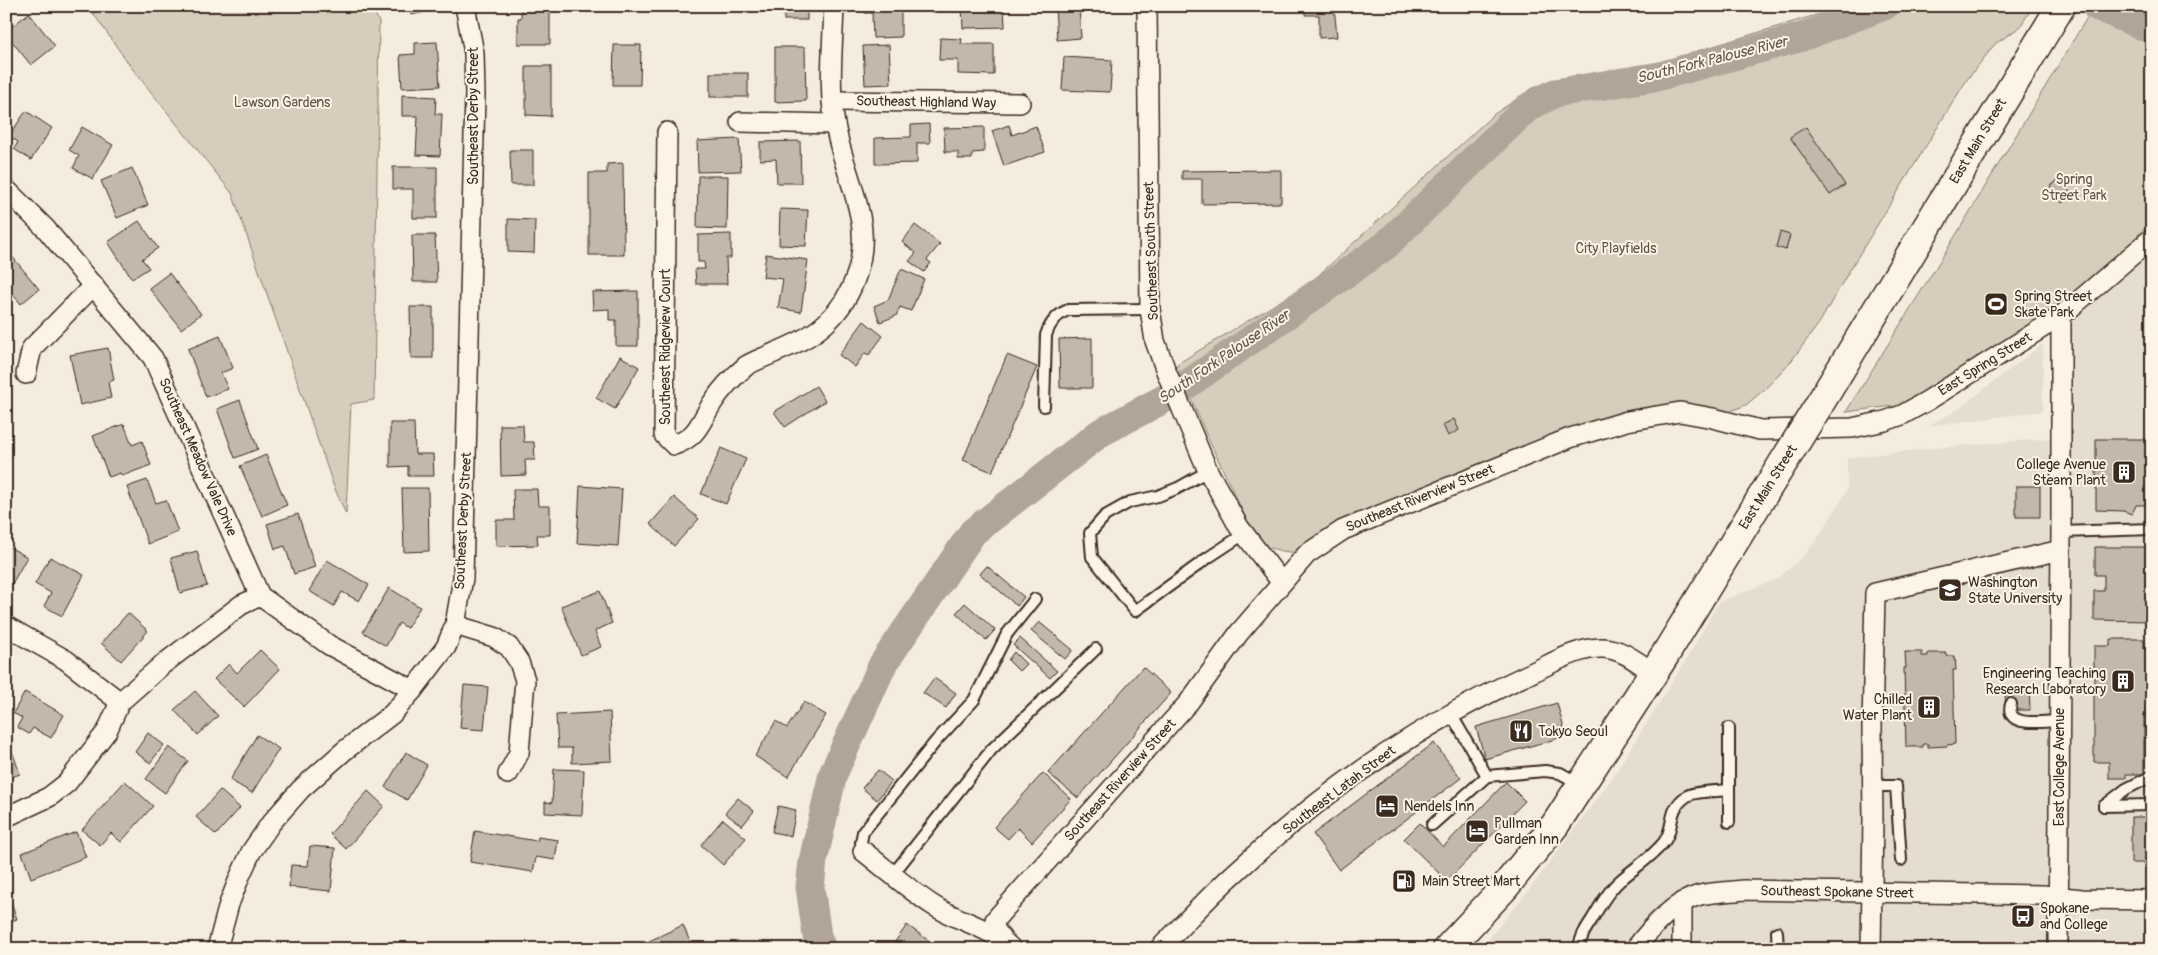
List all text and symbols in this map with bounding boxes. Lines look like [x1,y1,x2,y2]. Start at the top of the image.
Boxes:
water label: South Fork Palouse River [1635,32,1791,88]
street label: Southeast Derby Street [465,47,482,185]
street label: Southeast Highland Way [856,92,996,112]
park label: Lawson Gardens [234,94,331,111]
street label: East Main Street [1946,95,2010,187]
park label: Spring Street Park [2041,171,2107,204]
street label: Southeast South Street [1140,181,1162,321]
park label: City Playfields [1576,240,1657,257]
street label: Southeast Ridgeview Court [657,268,674,425]
place label: Spring Street Skate Park [2014,288,2092,321]
sports icon: Spring Street Skate Park [1983,291,2009,317]
water label: South Fork Palouse River [1155,305,1295,408]
street label: East Spring Street [1935,328,2035,400]
street label: Southeast Meadow Vale Drive [155,375,241,539]
street label: East Main Street [1735,441,1801,532]
street label: Southeast Derby Street [451,451,475,590]
place label: College Avenue Steam Plant [2016,456,2106,489]
building icon: College Avenue Steam Plant [2111,459,2137,485]
street label: Southeast Riverview Street [1343,460,1497,536]
place label: Washington State University [1968,574,2062,607]
school or university icon: Washington State University [1937,577,1963,603]
place label: Engineering Teaching Research Laboratory [1983,665,2106,698]
building icon: Engineering Teaching Research Laboratory [2110,668,2136,694]
place label: Chilled Water Plant [1843,691,1912,724]
building icon: Chilled Water Plant [1916,694,1942,720]
street label: East College Avenue [2051,708,2068,826]
street label: Southeast Riverview Street [1061,715,1180,845]
restaurant icon: Tokyo Seoul [1508,718,1534,744]
place label: Tokyo Seoul [1538,723,1608,740]
street label: Southeast Latah Street [1279,742,1399,838]
hotel icon: Nendels Inn [1374,793,1400,819]
place label: Nendels Inn [1404,798,1474,815]
place label: Pullman Garden Inn [1494,815,1559,848]
hotel icon: Pullman Garden Inn [1464,818,1490,844]
fuel station icon: Main Street Mart [1391,868,1417,894]
place label: Main Street Mart [1422,873,1520,890]
street label: Southeast Spokane Street [1760,882,1914,902]
place label: Spokane and College [2040,900,2108,933]
bus stop icon: Spokane and College [2010,903,2036,929]

